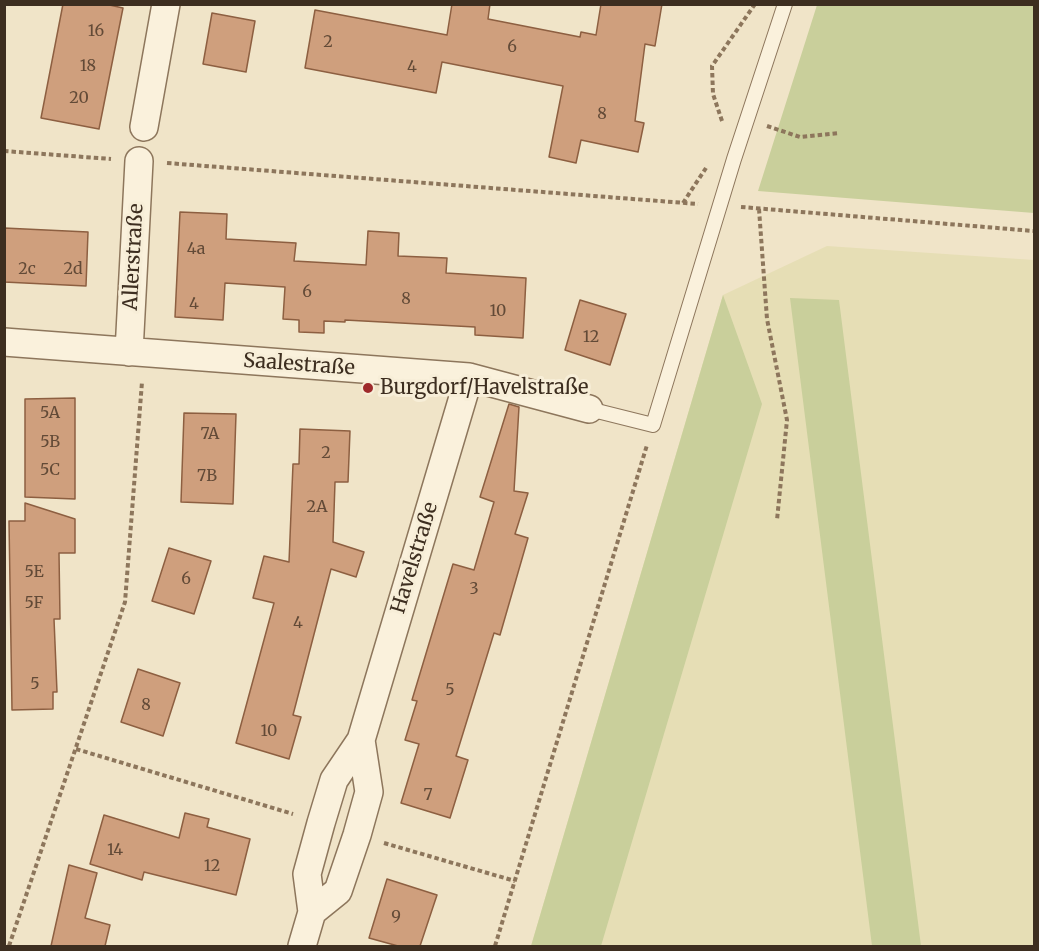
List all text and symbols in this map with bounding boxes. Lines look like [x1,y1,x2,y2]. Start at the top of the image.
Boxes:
house number: 16 [88,21,104,41]
house number: 2 [323,32,333,52]
house number: 6 [507,37,517,57]
house number: 18 [80,56,96,76]
house number: 4 [407,57,417,77]
house number: 20 [69,88,89,108]
house number: 8 [597,104,607,124]
street label: Allerstraße [119,203,149,311]
house number: 4a [187,239,205,259]
house number: 2c [18,259,36,279]
house number: 2d [63,259,83,279]
house number: 6 [302,282,312,302]
house number: 8 [401,289,411,309]
house number: 4 [189,294,199,314]
house number: 10 [490,301,506,321]
house number: 12 [583,327,599,347]
street label: Saalestraße [242,349,356,381]
place label: Burgdorf/Havelstraße [380,376,588,400]
marker: Burgdorf/Havelstraße [361,381,375,395]
house number: 5A [40,403,60,423]
house number: 7A [201,424,219,444]
house number: 5B [40,432,60,452]
house number: 2 [321,443,331,463]
house number: 5C [40,460,60,480]
house number: 7B [197,466,217,486]
house number: 2A [307,497,327,517]
street label: Havelstraße [387,499,443,617]
house number: 5E [24,562,44,582]
house number: 6 [181,569,191,589]
house number: 3 [469,579,479,599]
house number: 5F [25,593,43,613]
house number: 4 [293,613,303,633]
house number: 5 [30,674,40,694]
house number: 5 [445,680,455,700]
house number: 8 [141,695,151,715]
house number: 10 [261,721,277,741]
house number: 7 [423,785,433,805]
house number: 14 [107,840,123,860]
house number: 12 [204,856,220,876]
house number: 9 [391,907,401,927]

